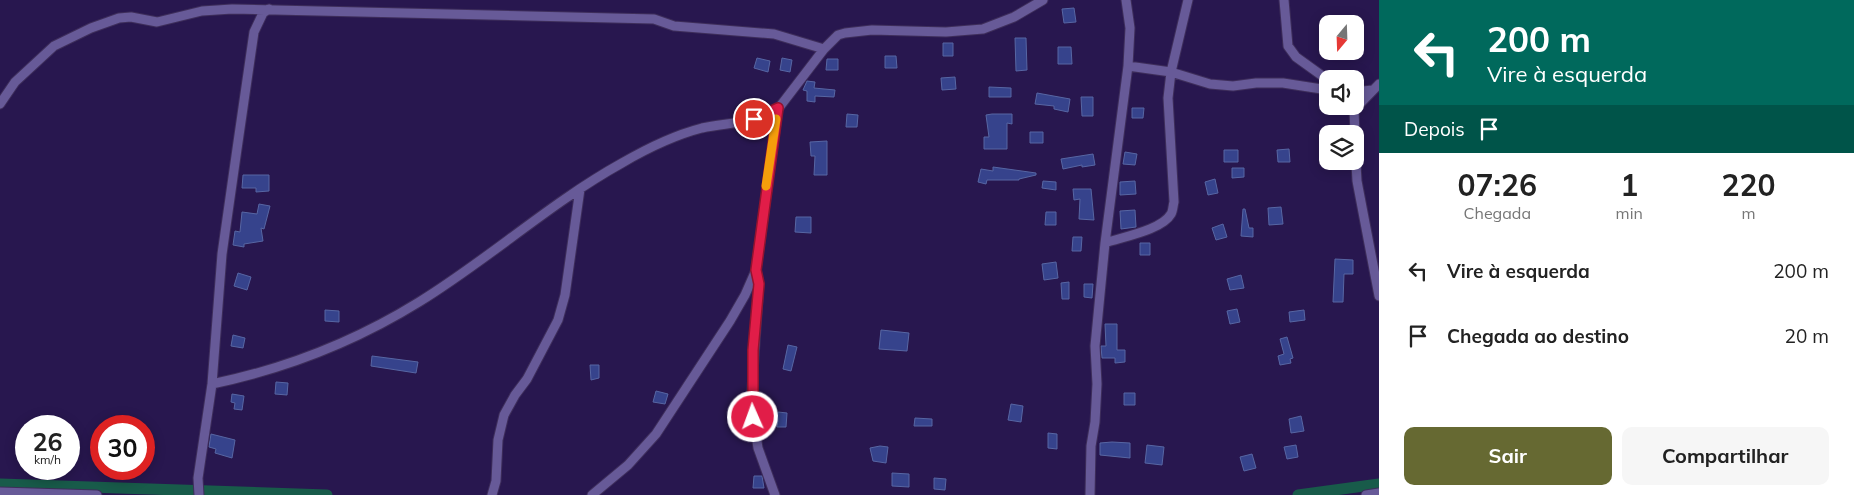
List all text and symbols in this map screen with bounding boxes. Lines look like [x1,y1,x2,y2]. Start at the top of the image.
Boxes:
north arrow [1319,15,1364,60]
map controls [1319,15,1364,170]
text: 200 m [1487,17,1591,61]
icon: left [1404,20,1469,85]
text: Vire à esquerda [1487,60,1647,88]
button: sound [1319,70,1364,115]
pin [733,98,775,140]
icon: arrive [740,105,768,133]
icon: arrive [1475,115,1503,143]
text: Depois [1404,117,1465,141]
button: layers [1319,125,1364,170]
text: 07:26 [1458,166,1537,204]
text: 1 [1620,166,1638,204]
text: 220 [1721,166,1775,204]
text: Chegada [1464,203,1531,223]
text: min [1616,203,1643,223]
text: m [1741,203,1755,223]
icon: left [1404,257,1432,285]
text: Vire à esquerda [1447,259,1590,283]
text: 200 m [1773,259,1829,283]
icon: arrive [1404,322,1432,350]
text: Chegada ao destino [1447,324,1629,348]
text: 20 m [1785,324,1829,348]
position arrow [726,390,778,442]
speed limit sign: 30 [90,415,155,480]
text: 26 [32,426,63,457]
button: Sair [1404,427,1612,485]
button: Compartilhar [1622,427,1829,485]
text: km/h [34,452,61,467]

